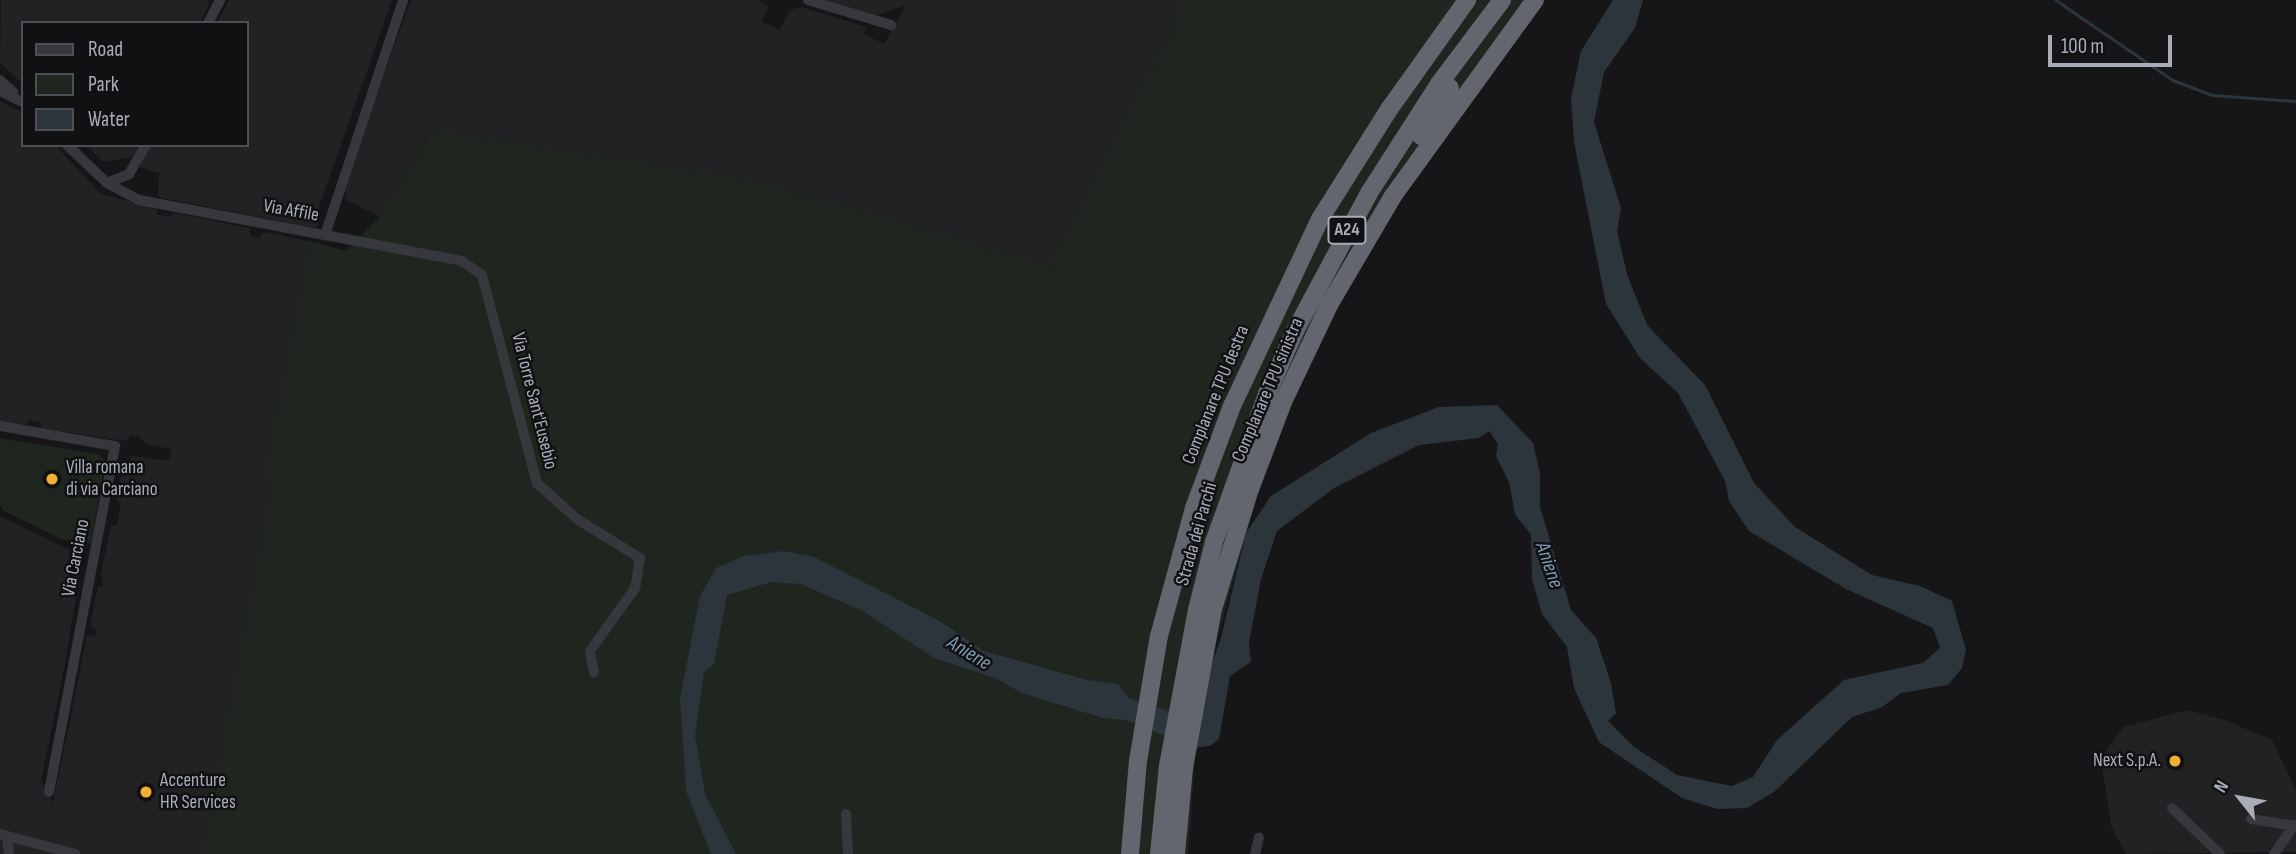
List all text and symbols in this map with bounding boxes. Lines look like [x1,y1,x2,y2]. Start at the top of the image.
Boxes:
legend [21,21,248,147]
scale bar [2051,21,2175,65]
text: 100 m [2061,34,2104,59]
text: Road [88,37,123,62]
text: Park [88,72,119,97]
text: Water [88,107,130,132]
street label: Via Affile [261,195,321,227]
road number: A24 [1326,215,1368,244]
street label: Complanare TPU sinistra [1227,315,1309,465]
street label: Complanare TPU destra [1178,322,1254,468]
street label: Via Torre Sant'Eusebio [506,330,562,472]
place label: Villa romana di via Carciano [66,457,158,501]
marker: Villa romana di via Carciano [44,471,60,487]
street label: Strada dei Parchi [1171,480,1223,588]
street label: Via Carciano [57,517,95,599]
water label: Aniene [1529,539,1569,591]
water label: Aniene [942,630,996,676]
place label: Next S.p.A. [2093,750,2161,772]
marker: Next S.p.A. [2167,753,2183,769]
north arrow [2205,763,2275,833]
place label: Accenture HR Services [160,770,236,814]
text: N [2209,777,2234,797]
marker: Accenture HR Services [138,784,154,800]

